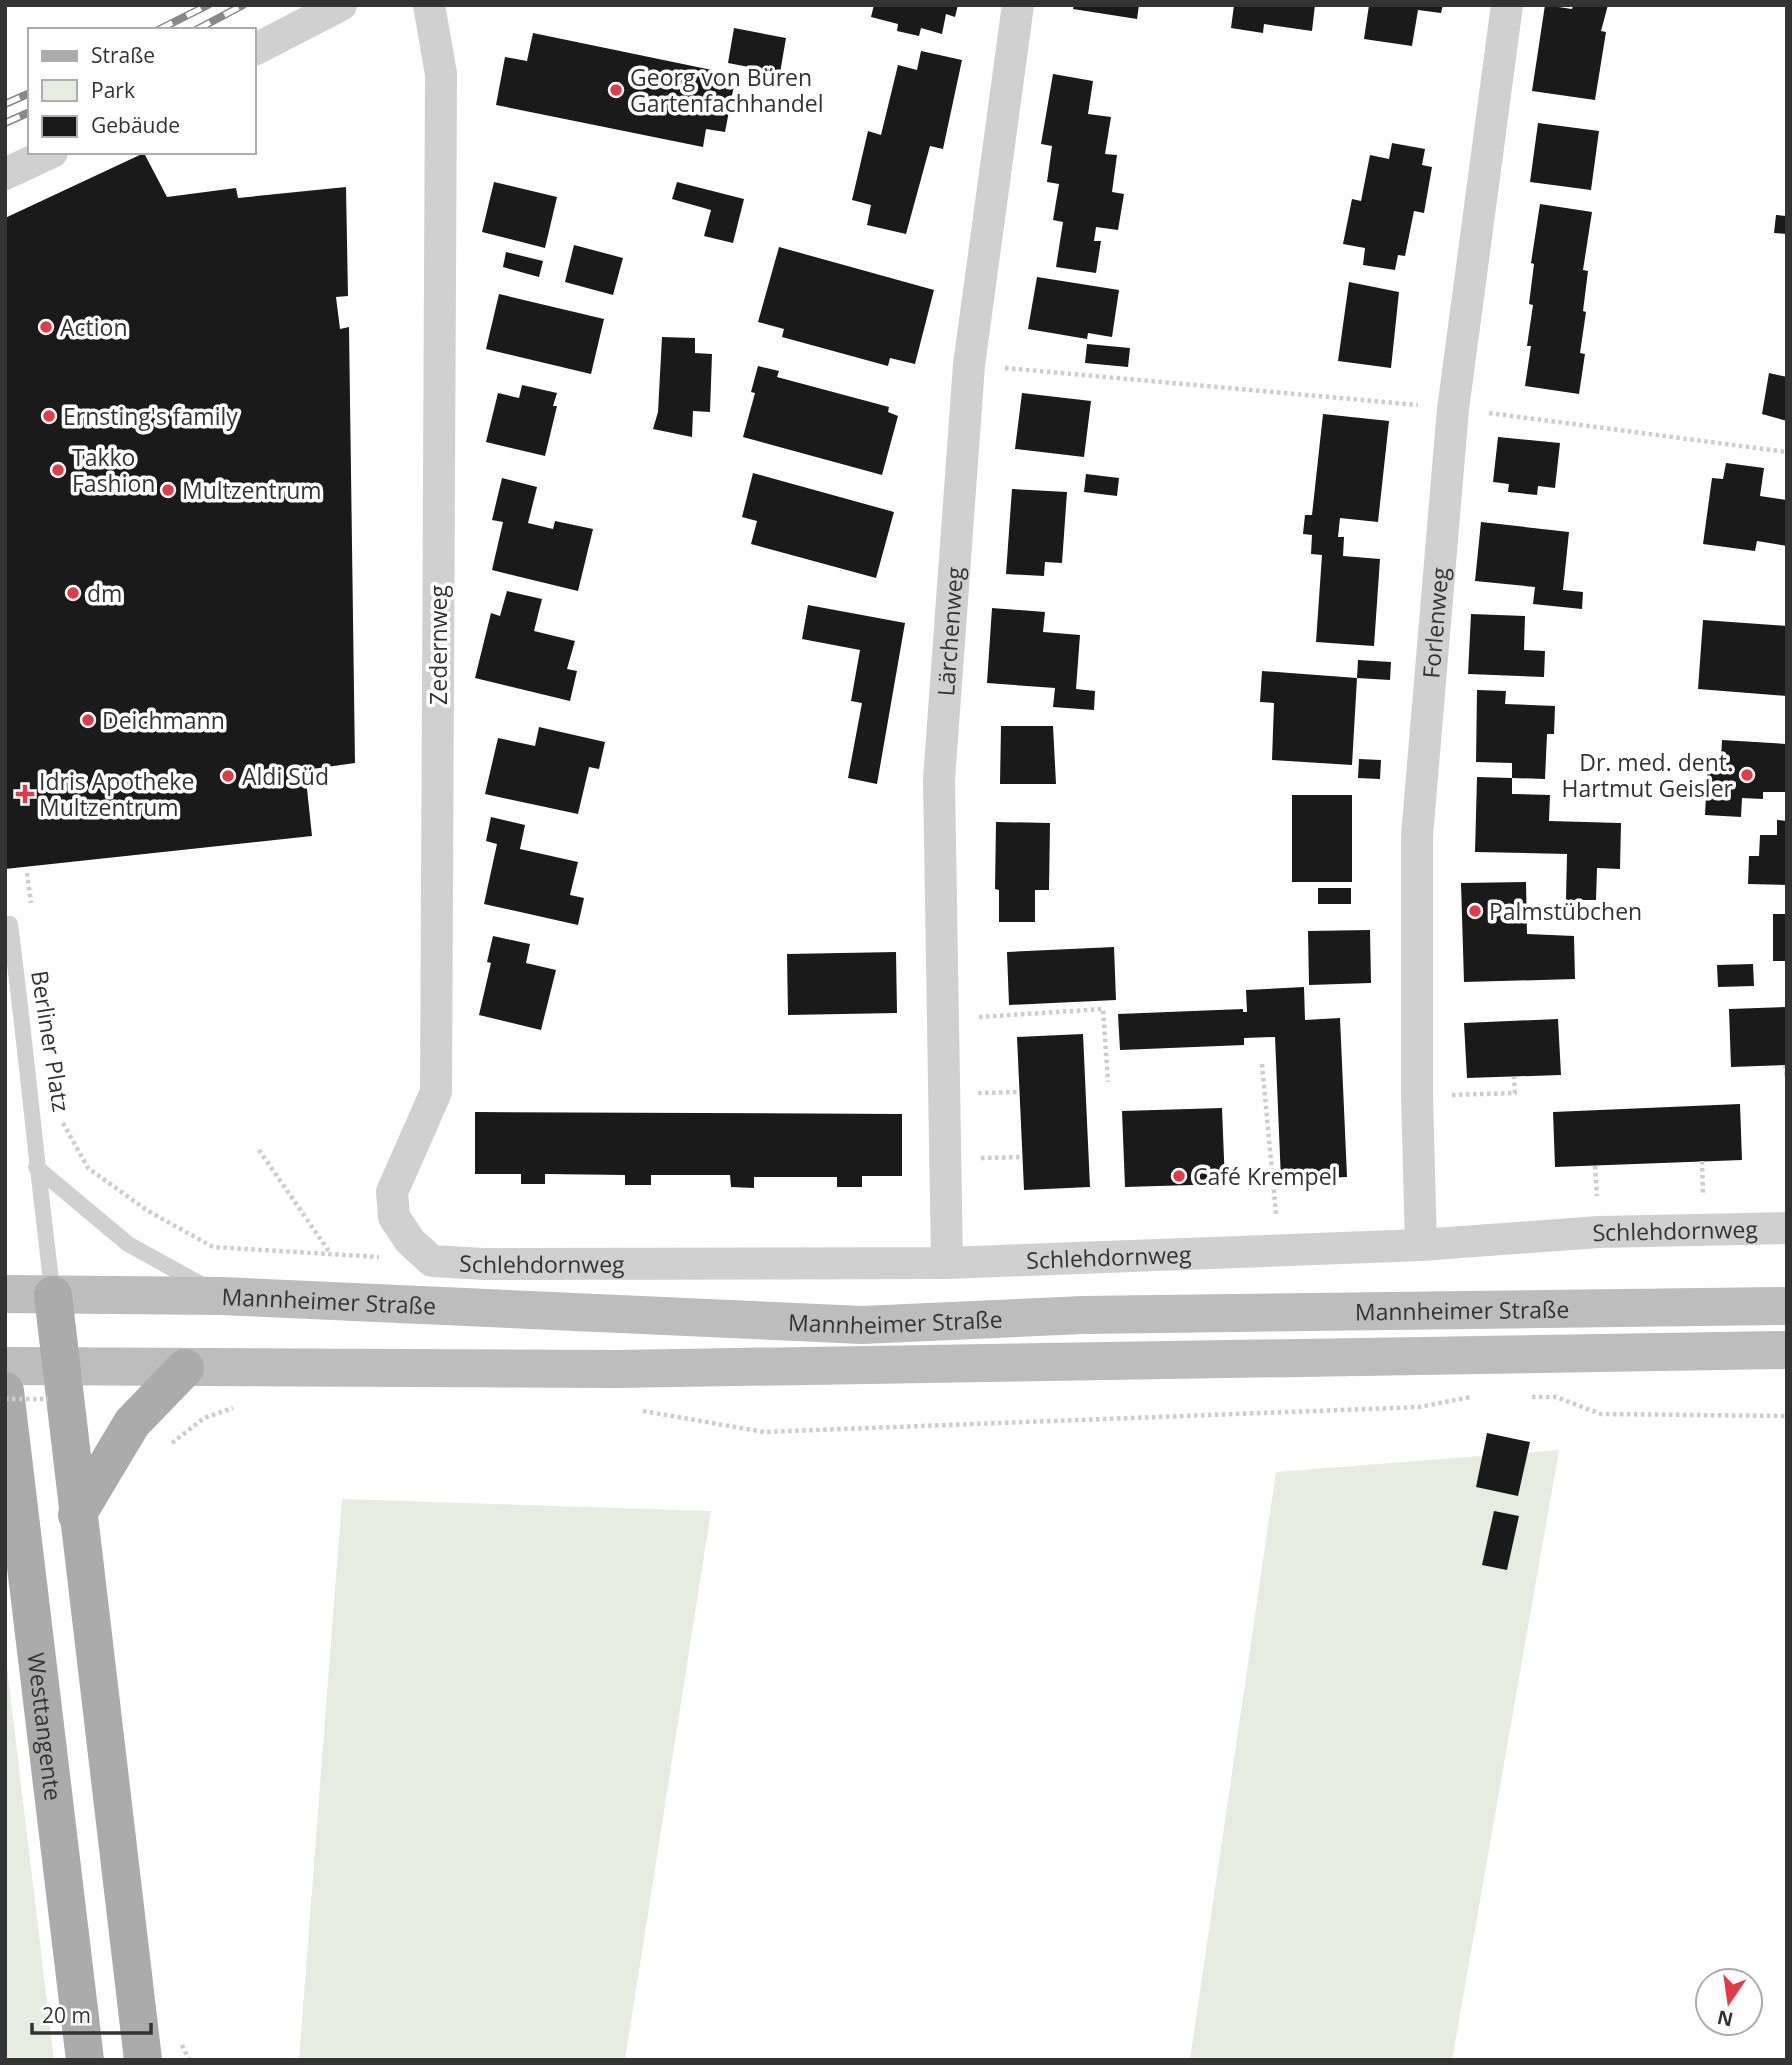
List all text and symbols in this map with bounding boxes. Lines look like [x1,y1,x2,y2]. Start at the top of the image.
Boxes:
legend [28,28,256,154]
text: Straße [91,41,155,69]
place label: Georg von Büren Gartenfachhandel [630,61,824,119]
text: Park [91,76,135,104]
marker: Georg von Büren Gartenfachhandel [608,82,624,98]
text: Gebäude [91,111,180,139]
place label: Action [60,311,128,343]
marker: Action [38,319,54,335]
place label: Ernsting's family [63,400,238,432]
marker: Ernsting's family [41,408,57,424]
place label: Takko Fashion [72,441,155,499]
marker: Takko Fashion [50,462,66,478]
place label: Multzentrum [182,474,322,506]
marker: Multzentrum [160,482,176,498]
street label: Lärchenweg [929,565,970,697]
street label: Forlenweg [1414,566,1456,680]
place label: dm [87,577,122,609]
marker: dm [65,585,81,601]
street label: Zedernweg [422,585,454,705]
place label: Deichmann [102,704,225,736]
marker: Deichmann [80,712,96,728]
place label: Dr. med. dent. Hartmut Geisler [1562,746,1734,804]
place label: Aldi Süd [242,760,329,792]
place label: Idris Apotheke Multzentrum [39,765,194,823]
marker: Dr. med. dent. Hartmut Geisler [1739,767,1755,783]
marker: Aldi Süd [220,768,236,784]
marker: Idris Apotheke Multzentrum [17,786,33,802]
place label: Palmstübchen [1489,895,1642,927]
marker: Palmstübchen [1467,903,1483,919]
street label: Berliner Platz [24,968,78,1114]
place label: Café Krempel [1193,1160,1337,1192]
marker: Café Krempel [1171,1168,1187,1184]
street label: Schlehdornweg [1591,1213,1759,1248]
street label: Schlehdornweg [1026,1238,1193,1276]
street label: Schlehdornweg [458,1247,625,1280]
street label: Mannheimer Straße [221,1280,437,1322]
street label: Mannheimer Straße [1355,1293,1569,1328]
street label: Mannheimer Straße [787,1303,1003,1341]
street label: Westtangente [20,1651,70,1803]
north arrow [1694,1967,1764,2037]
scale bar [32,1992,150,2036]
text: 20 m [42,2001,91,2029]
text: N [1715,2004,1736,2033]

